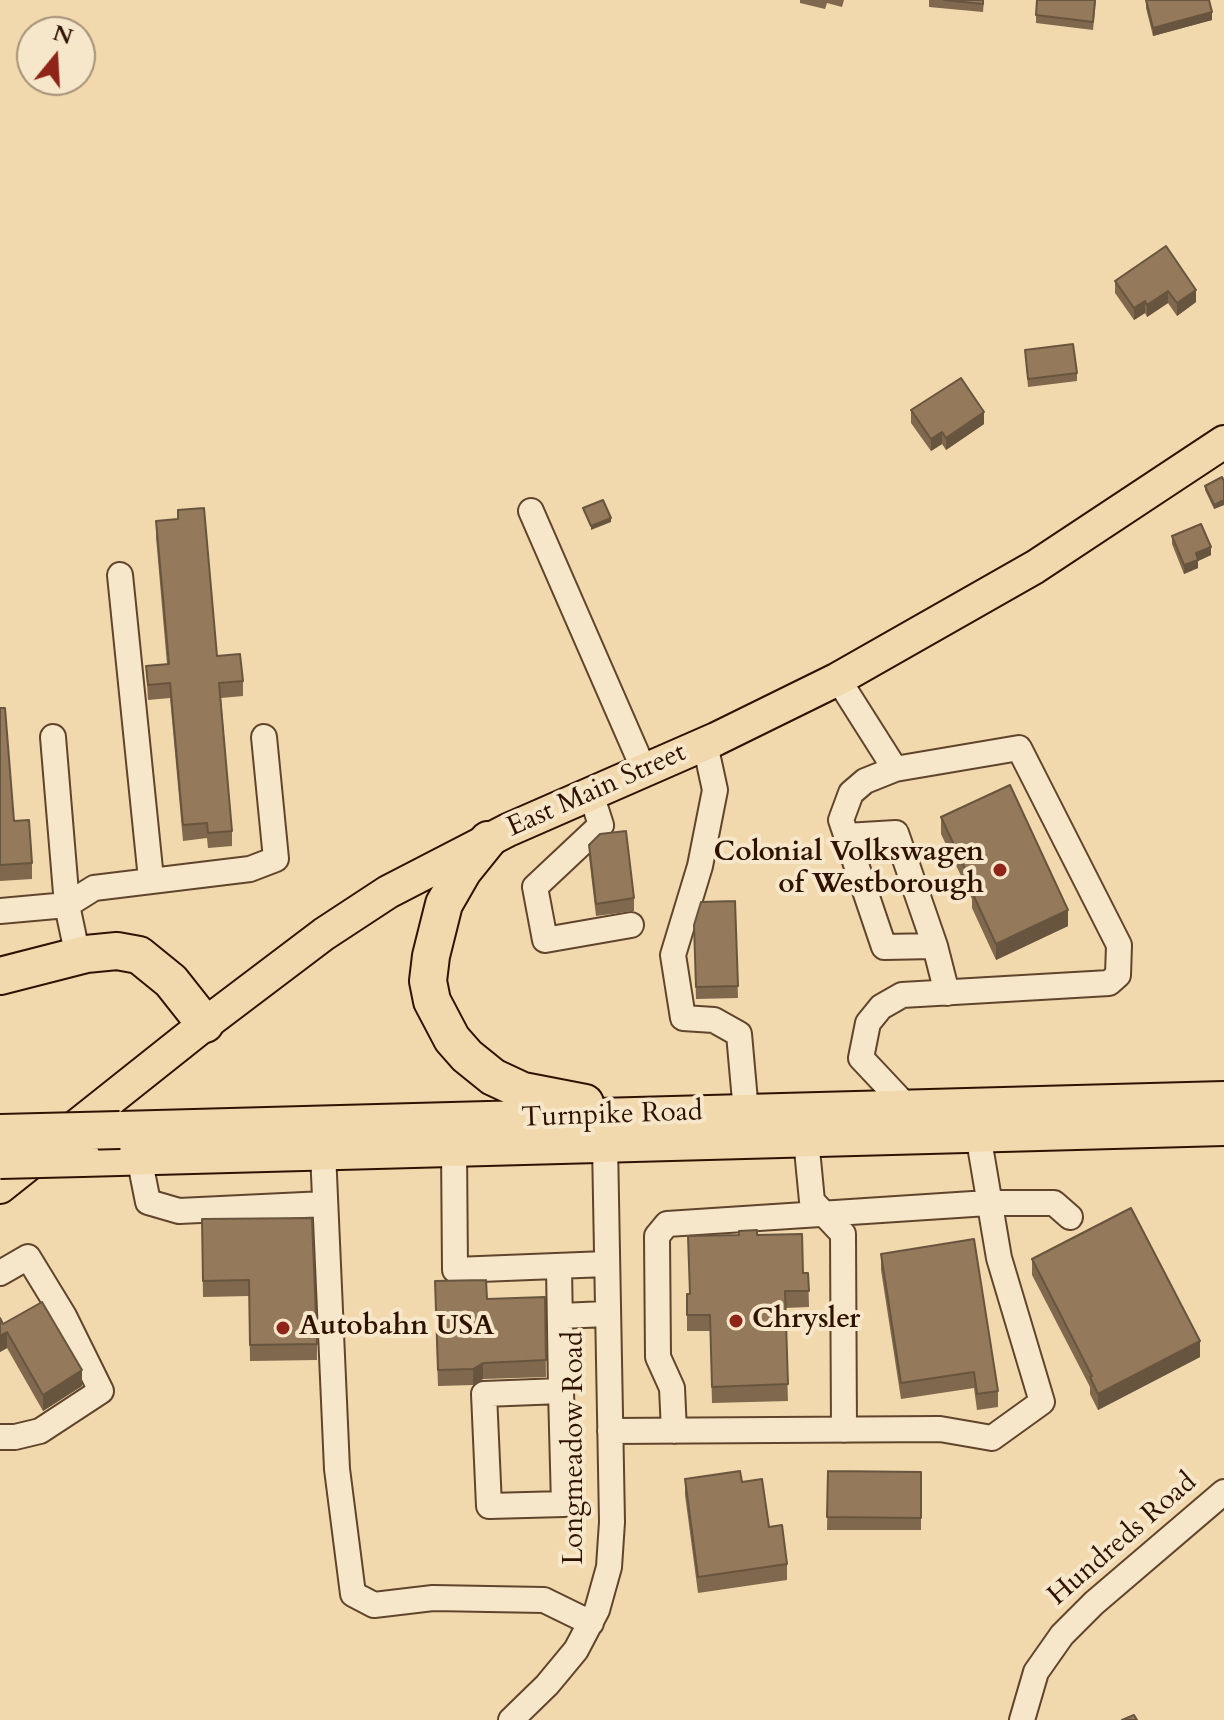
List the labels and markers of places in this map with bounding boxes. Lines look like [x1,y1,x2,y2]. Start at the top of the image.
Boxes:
place label: Colonial Volkswagen of Westborough [713,837,984,903]
marker: Colonial Volkswagen of Westborough [991,861,1009,879]
place label: Chrysler [752,1304,860,1338]
place label: Autobahn USA [299,1311,494,1345]
marker: Chrysler [727,1312,745,1330]
marker: Autobahn USA [274,1319,292,1337]

